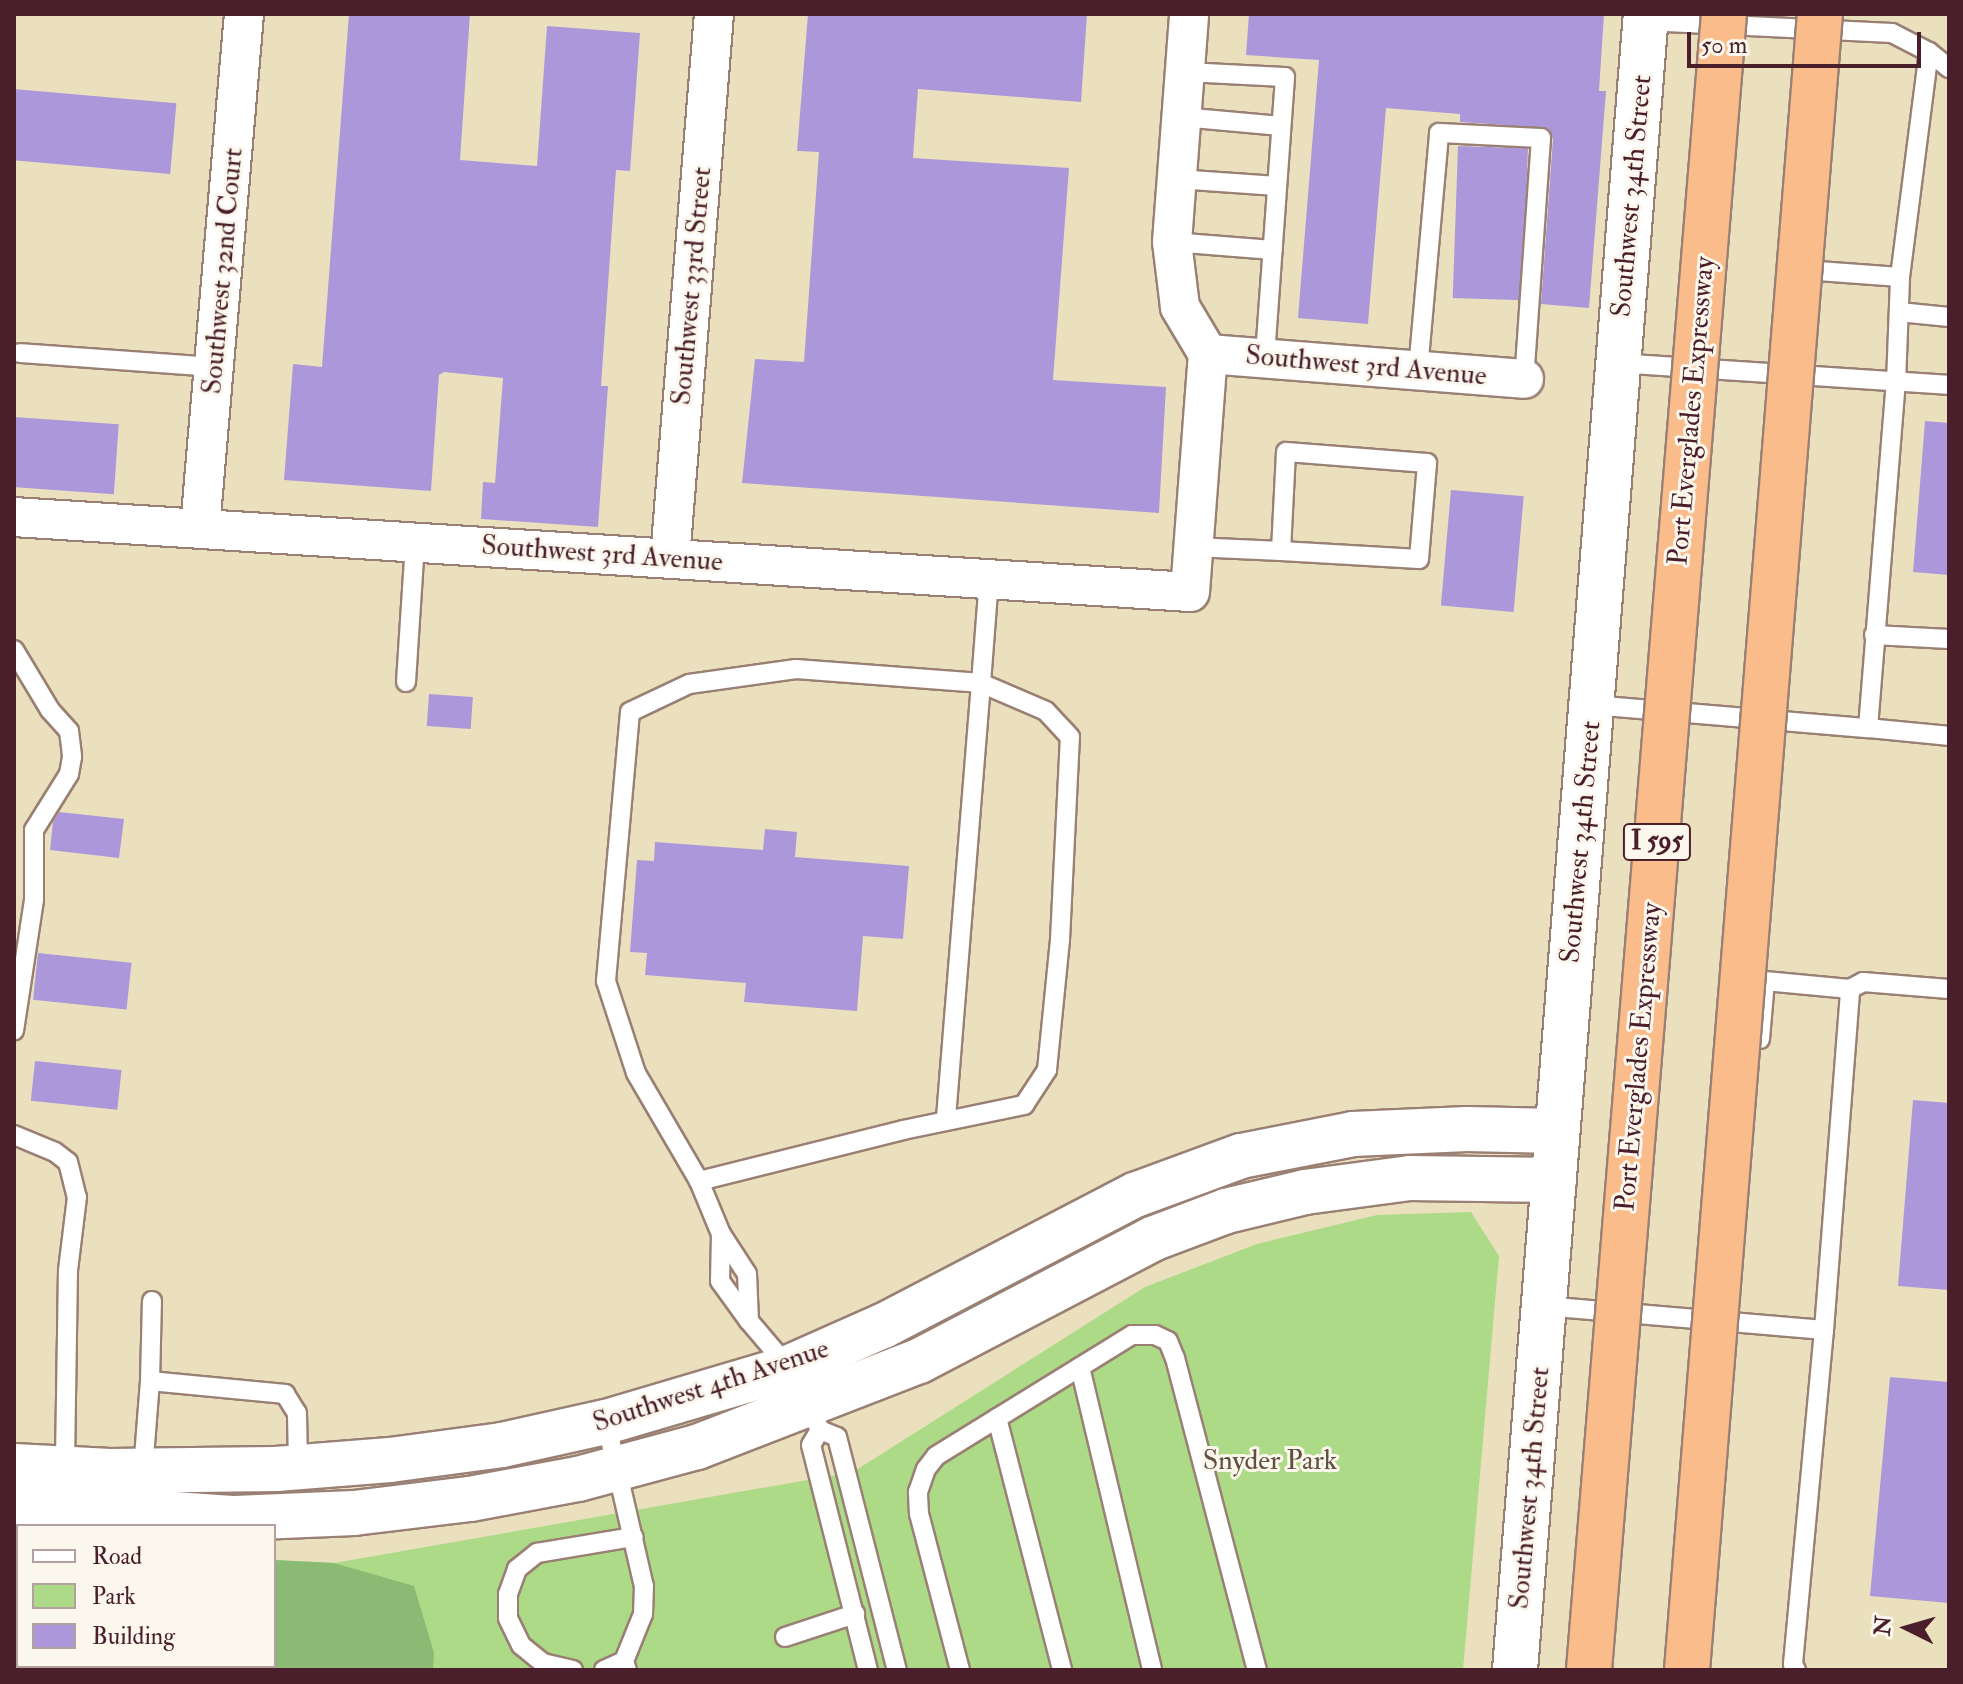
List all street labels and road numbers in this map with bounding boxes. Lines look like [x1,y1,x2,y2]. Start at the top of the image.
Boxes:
street label: Southwest 34th Street [1605,73,1659,319]
street label: Southwest 32nd Court [195,146,251,396]
street label: Southwest 33rd Street [665,165,719,407]
street label: Port Everglades Expressway [1662,255,1722,567]
street label: Southwest 3rd Avenue [1244,339,1488,393]
street label: Southwest 3rd Avenue [480,529,724,579]
street label: Southwest 34th Street [1554,719,1608,965]
road number: I 595 [1621,820,1693,864]
street label: Port Everglades Expressway [1609,901,1669,1213]
street label: Southwest 4th Avenue [589,1332,833,1440]
street label: Southwest 34th Street [1503,1365,1557,1611]

